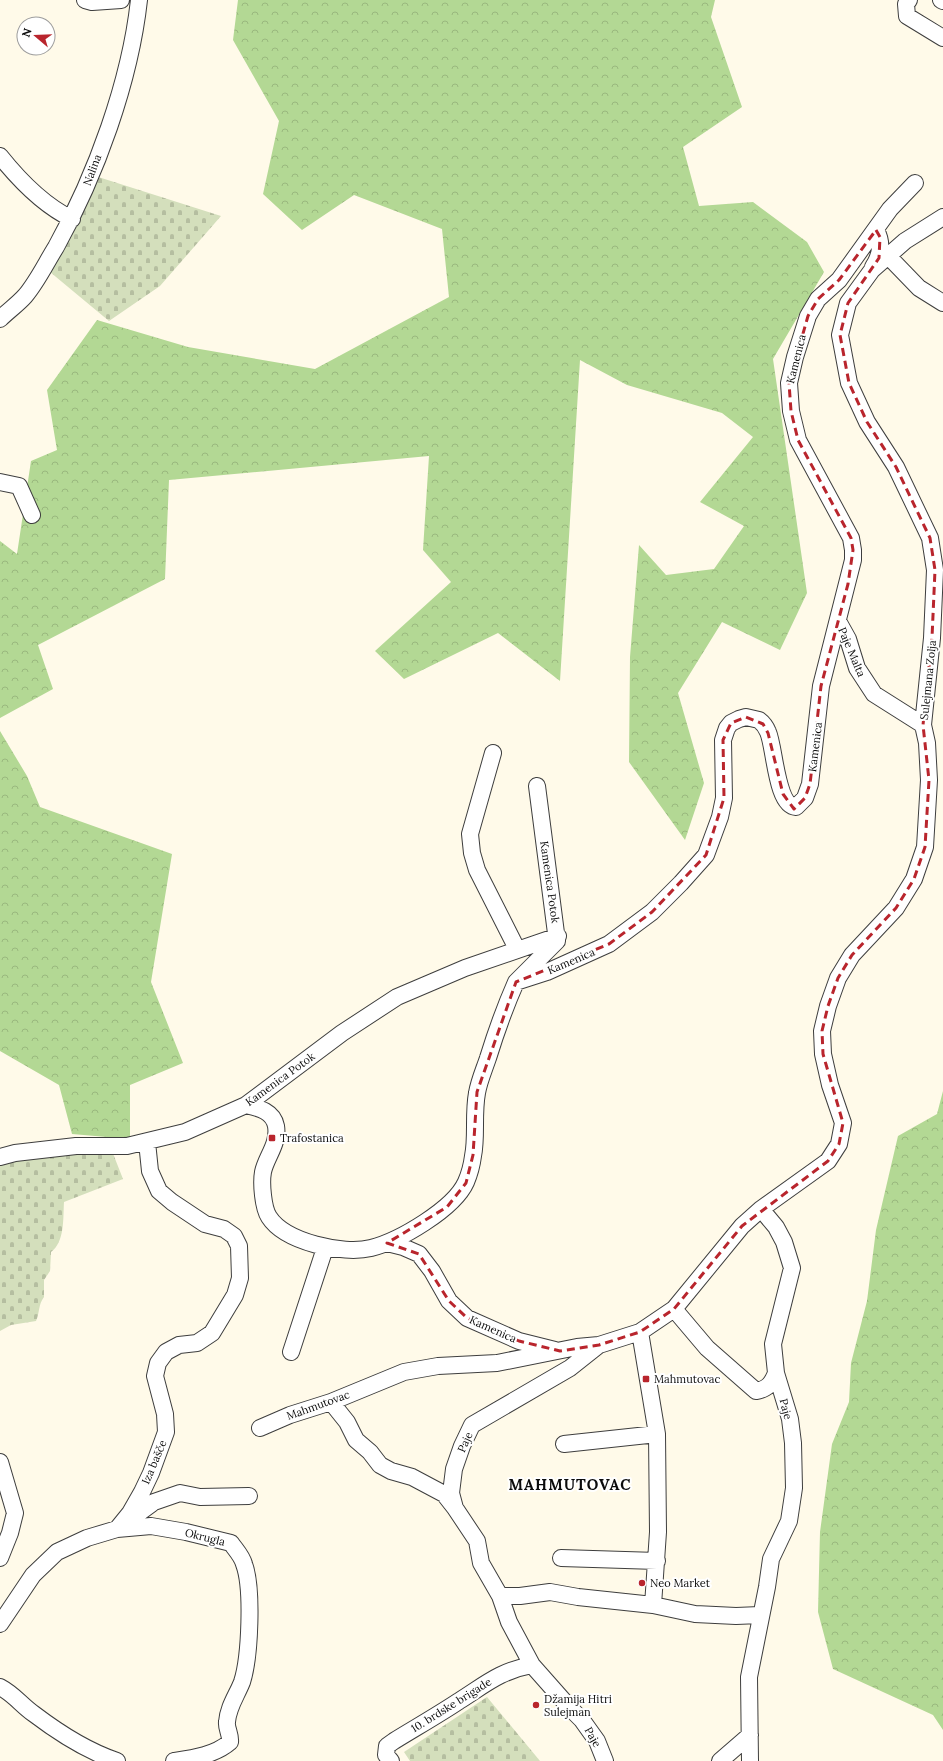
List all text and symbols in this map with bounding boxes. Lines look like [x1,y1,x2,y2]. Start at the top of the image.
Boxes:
north arrow [16,16,56,56]
text: N [19,26,35,39]
street label: Nalina [80,152,104,188]
street label: Kamenica [783,333,809,385]
street label: Paje Malta [835,625,869,679]
street label: Sulejmana Zolja [917,639,939,721]
street label: Kamenica [805,721,825,773]
street label: Kamenica Potok [537,840,563,924]
street label: Kamenica [545,945,597,977]
street label: Kamenica Potok [242,1049,318,1109]
place label: Trafostanica [280,1131,344,1145]
marker: Trafostanica [267,1133,277,1143]
street label: Kamenica [467,1312,519,1346]
place label: Mahmutovac [654,1372,721,1386]
marker: Mahmutovac [641,1374,651,1384]
street label: Mahmutovac [284,1387,352,1423]
street label: Paje [777,1397,796,1421]
street label: Paje [454,1429,476,1454]
street label: Iza bašče [138,1438,170,1486]
district label: MAHMUTOVAC [508,1475,632,1494]
street label: Okrugla [183,1525,227,1549]
place label: Neo Market [650,1576,711,1590]
marker: Neo Market [637,1578,647,1588]
street label: 10. brdske brigade [408,1675,494,1735]
place label: Džamija Hitri Sulejman [544,1692,612,1719]
marker: Džamija Hitri Sulejman [531,1700,541,1710]
street label: Paje [582,1724,604,1750]

